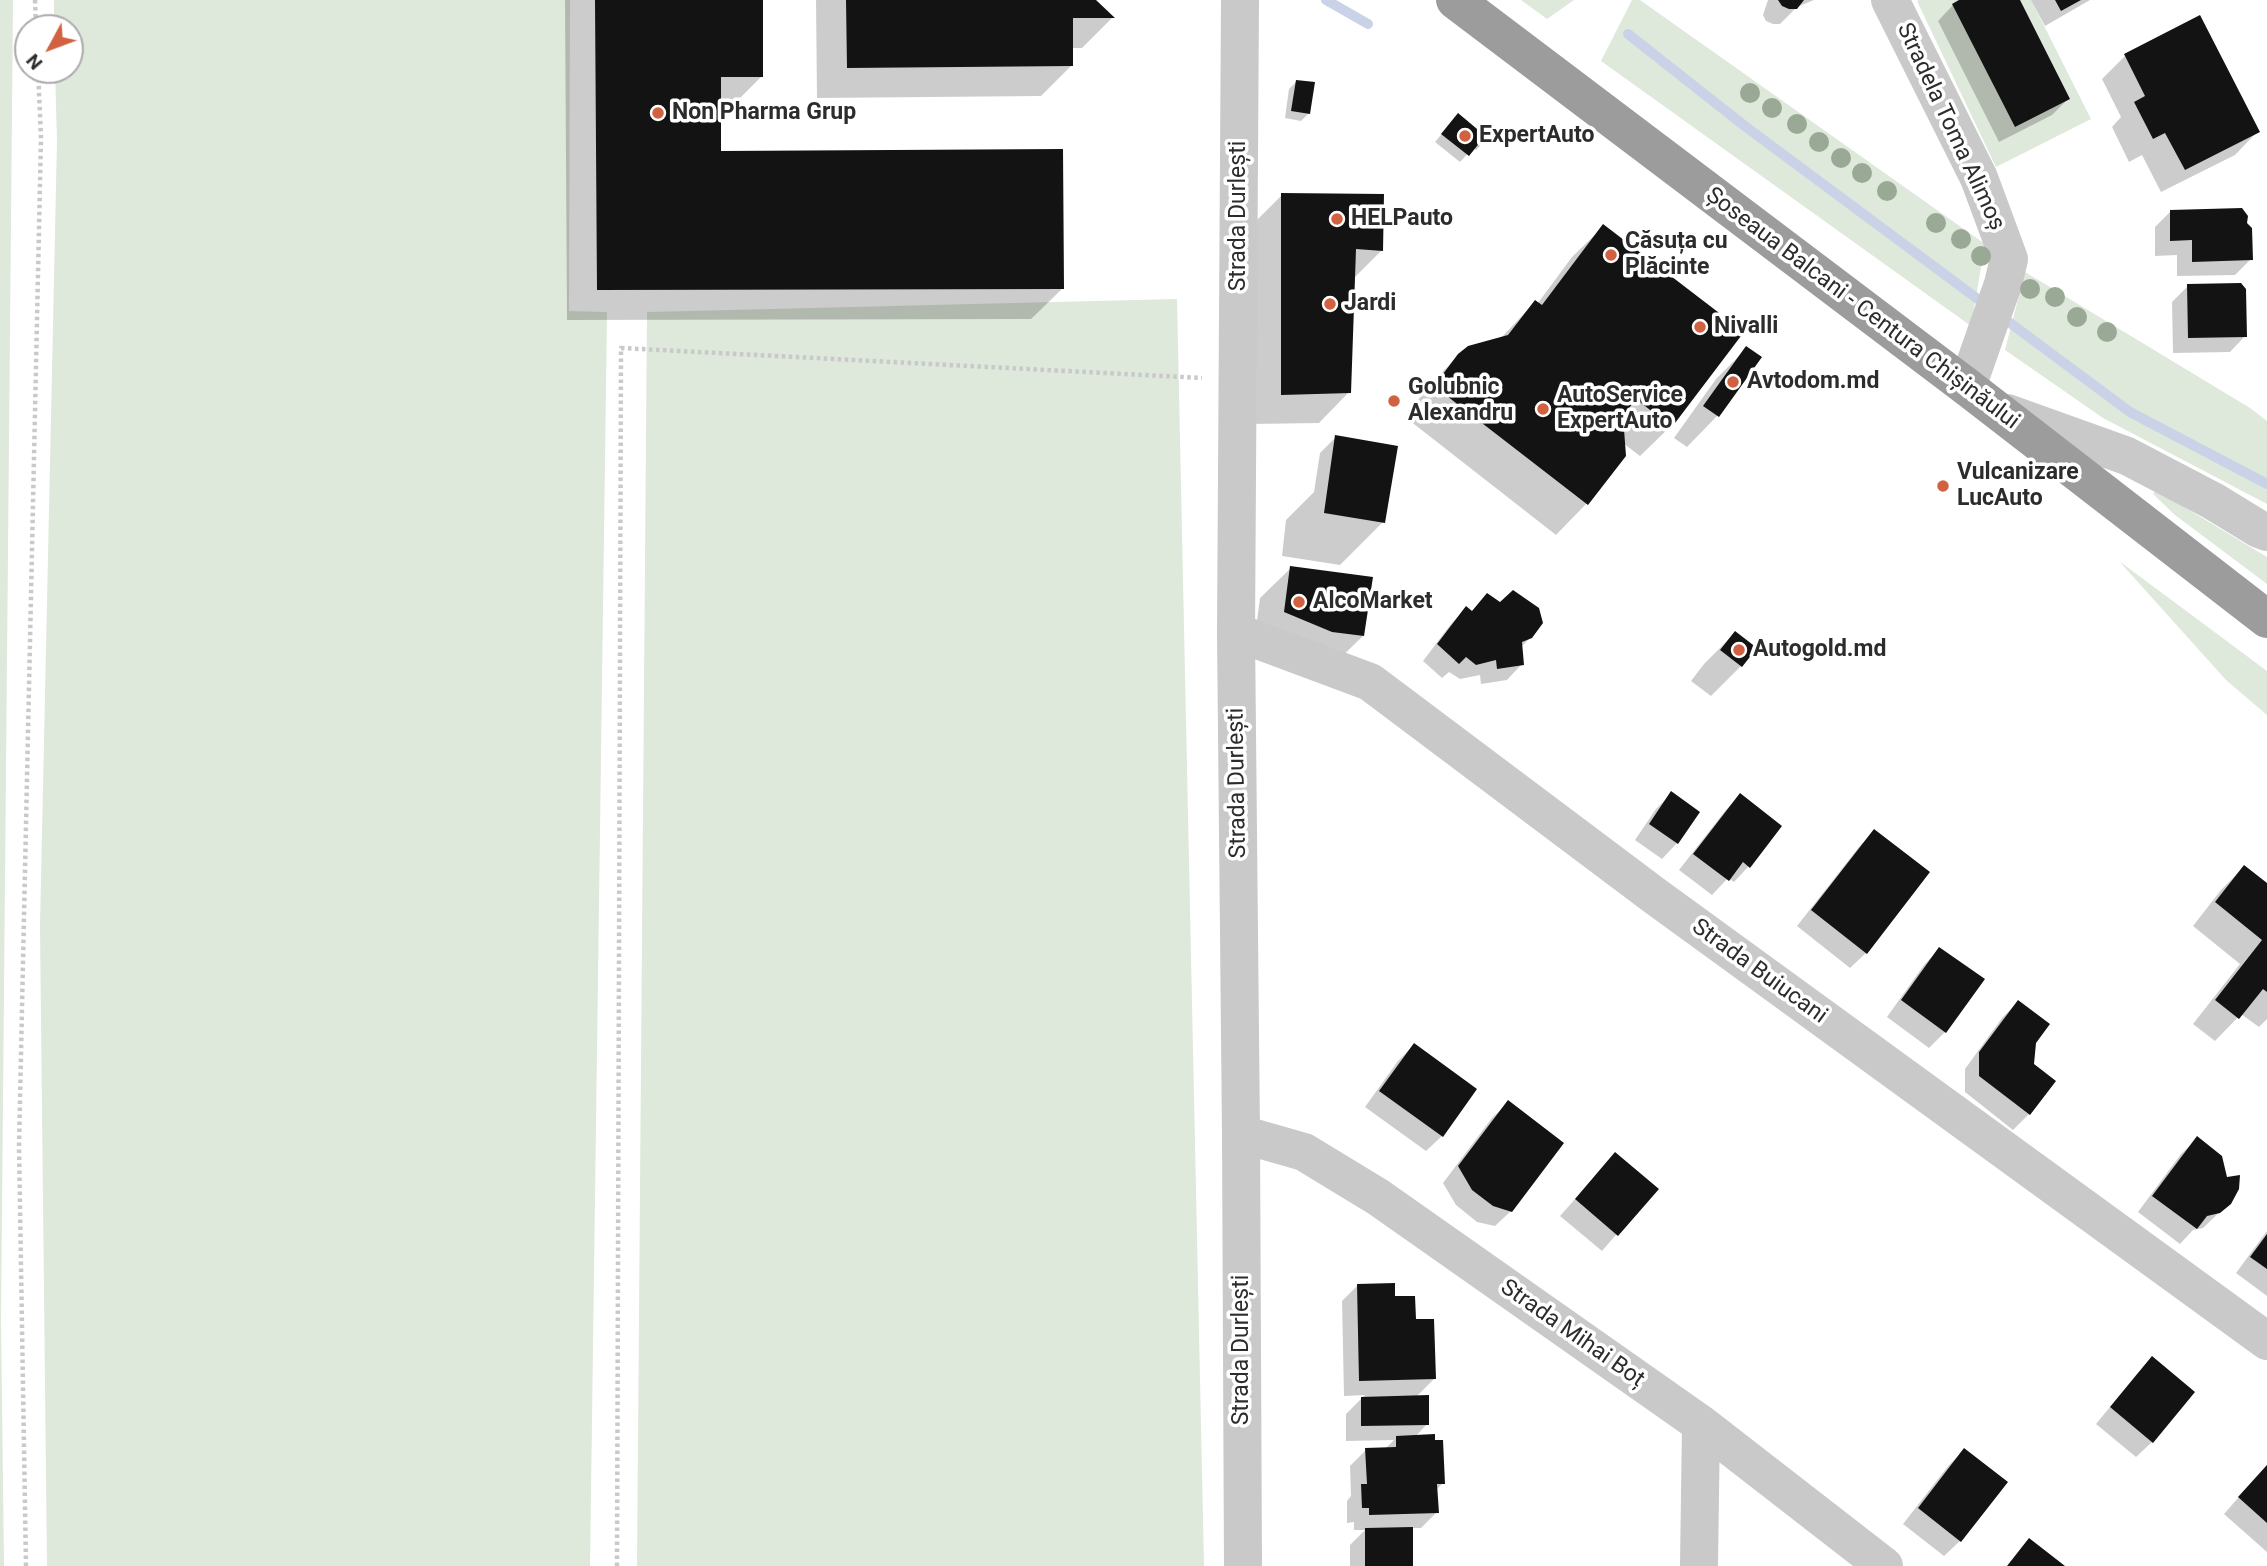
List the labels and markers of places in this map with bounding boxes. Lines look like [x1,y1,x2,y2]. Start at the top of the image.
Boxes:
place label: Non Pharma Grup [672,99,856,127]
marker: Non Pharma Grup [650,105,666,121]
place label: ExpertAuto [1479,122,1594,150]
marker: ExpertAuto [1457,128,1473,144]
place label: HELPauto [1351,205,1453,233]
marker: HELPauto [1329,211,1345,227]
place label: Căsuța cu Plăcinte [1625,228,1728,282]
marker: Căsuța cu Plăcinte [1603,247,1619,263]
place label: Jardi [1344,290,1396,318]
marker: Jardi [1322,296,1338,312]
place label: Nivalli [1714,313,1778,341]
marker: Nivalli [1692,319,1708,335]
place label: Avtodom.md [1747,368,1879,396]
place label: Golubnic Alexandru [1408,374,1513,428]
marker: Avtodom.md [1725,374,1741,390]
place label: AutoService ExpertAuto [1557,382,1683,436]
marker: Golubnic Alexandru [1386,393,1402,409]
marker: AutoService ExpertAuto [1535,401,1551,417]
place label: Vulcanizare LucAuto [1957,459,2079,513]
marker: Vulcanizare LucAuto [1935,478,1951,494]
place label: AlcoMarket [1313,588,1433,616]
marker: AlcoMarket [1291,594,1307,610]
place label: Autogold.md [1753,636,1886,664]
marker: Autogold.md [1731,642,1747,658]

